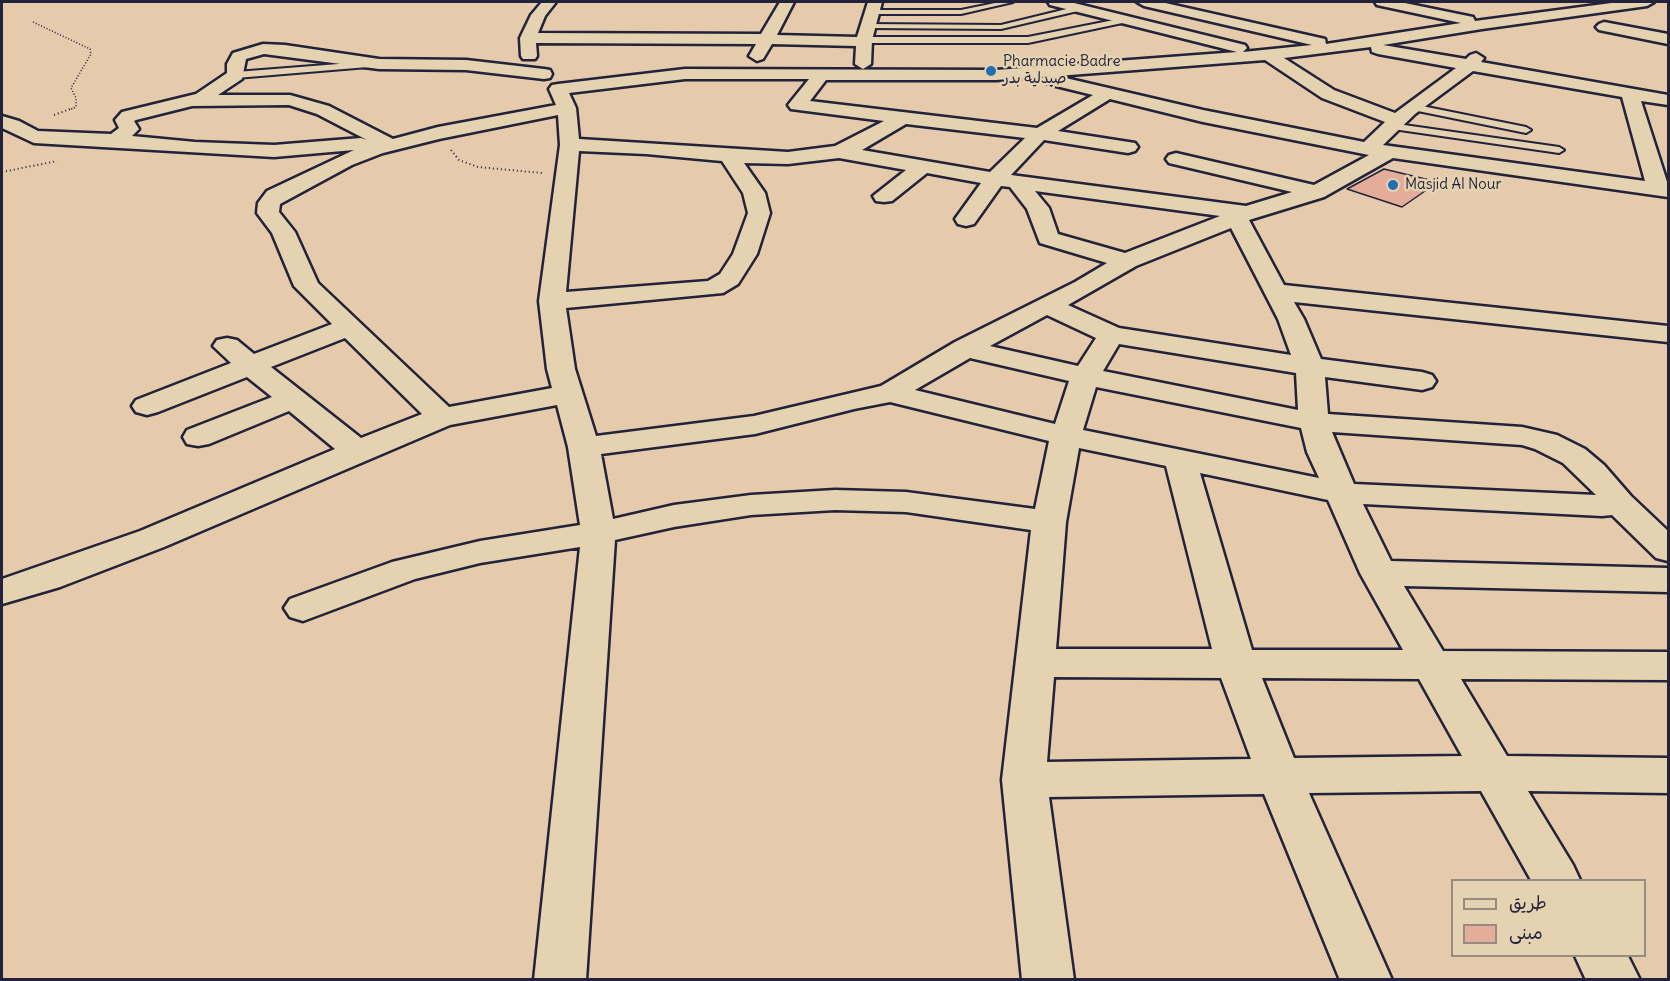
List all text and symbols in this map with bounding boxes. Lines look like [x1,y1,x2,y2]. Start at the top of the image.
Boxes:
place label: Pharmacie Badre صيدلية بدر [1003,53,1121,88]
marker: Pharmacie Badre صيدلية بدر [984,64,998,78]
place label: Masjid Al Nour [1405,176,1502,194]
marker: Masjid Al Nour [1386,178,1400,192]
legend [1451,879,1646,957]
text: طريق [1509,891,1547,914]
text: مبنى [1509,921,1543,944]

